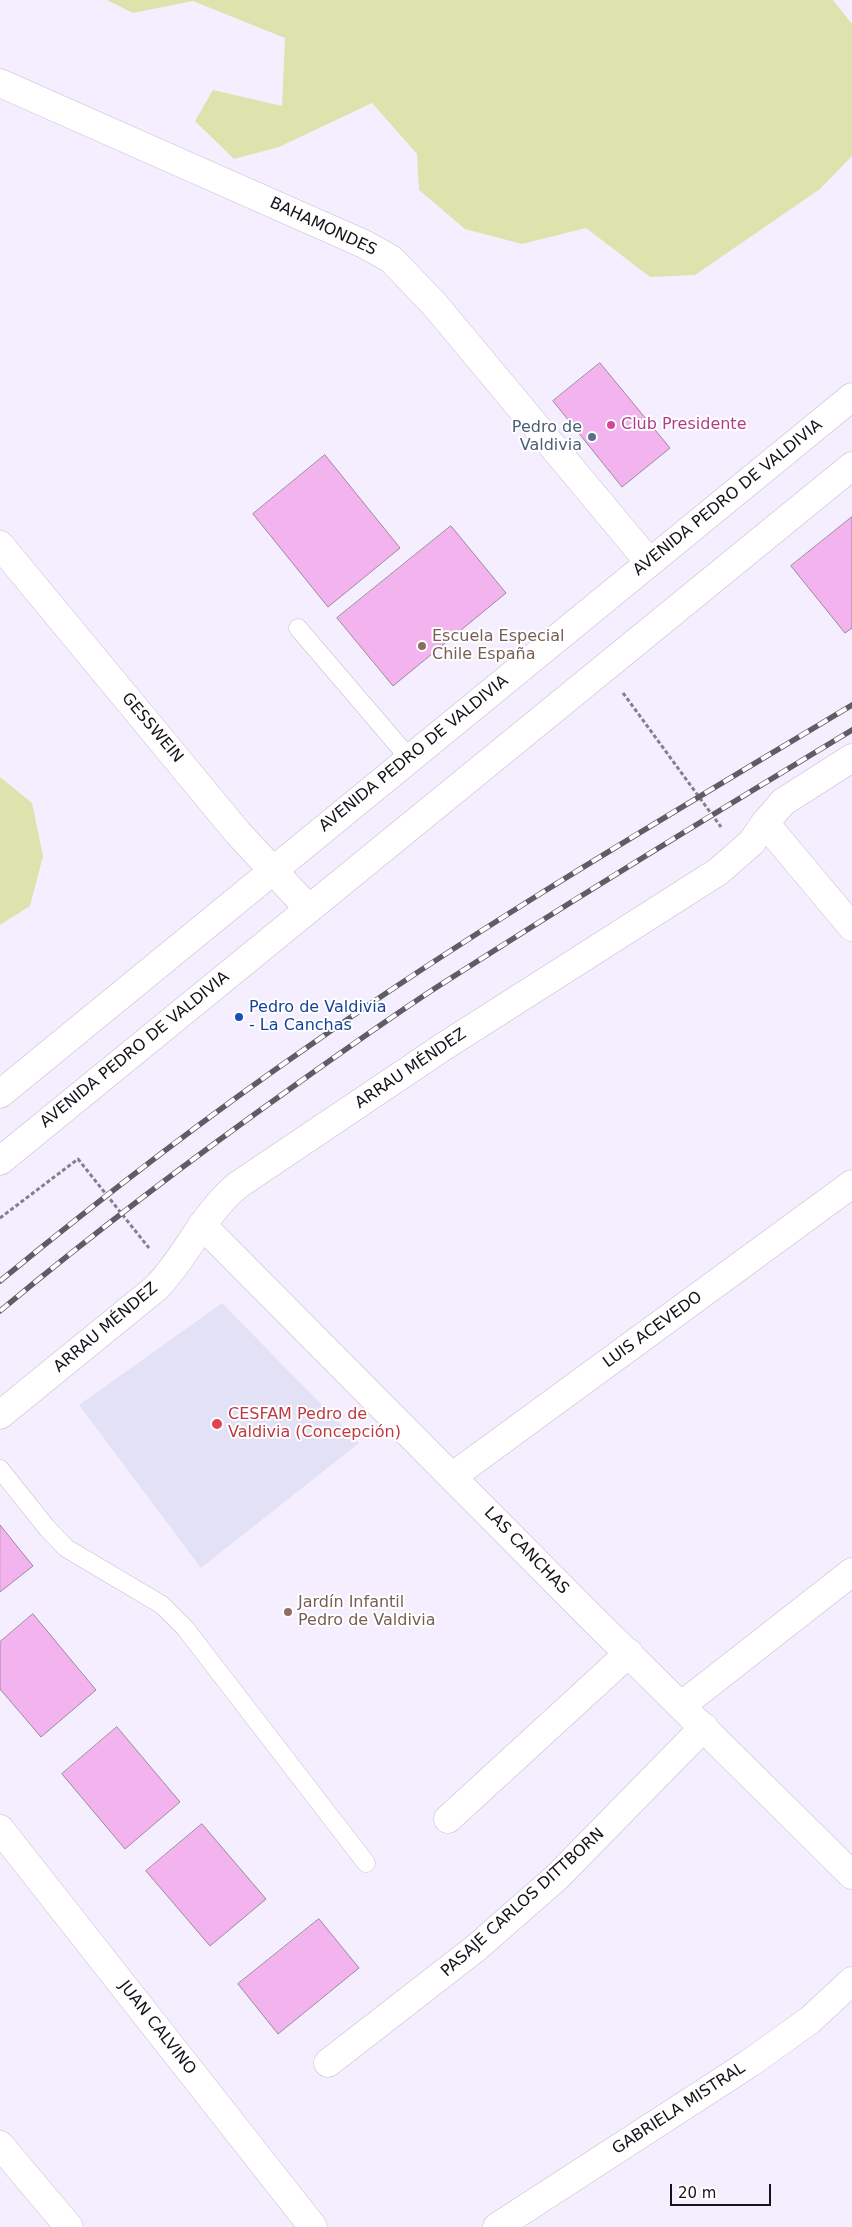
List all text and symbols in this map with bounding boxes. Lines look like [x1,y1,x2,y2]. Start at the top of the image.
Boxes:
street label: BAHAMONDES [266,194,380,260]
place label: Club Presidente [621,415,746,435]
street label: AVENIDA PEDRO DE VALDIVIA [630,416,826,580]
place label: Pedro de Valdivia [512,418,582,456]
marker: Club Presidente [605,419,617,431]
marker: Pedro de Valdivia [586,431,598,443]
place label: Escuela Especial Chile España [432,627,564,665]
marker: Escuela Especial Chile España [416,640,428,652]
street label: AVENIDA PEDRO DE VALDIVIA [316,672,512,836]
street label: GESSWEIN [117,689,187,767]
street label: AVENIDA PEDRO DE VALDIVIA [37,968,233,1132]
place label: Pedro de Valdivia - La Canchas [249,998,387,1036]
marker: Pedro de Valdivia - La Canchas [233,1011,245,1023]
street label: ARRAU MÉNDEZ [352,1025,470,1113]
street label: ARRAU MÉNDEZ [50,1279,162,1377]
street label: LUIS ACEVEDO [600,1288,706,1372]
place label: CESFAM Pedro de Valdivia (Concepción) [228,1405,401,1443]
marker: CESFAM Pedro de Valdivia (Concepción) [210,1417,224,1431]
street label: LAS CANCHAS [480,1503,572,1599]
place label: Jardín Infantil Pedro de Valdivia [298,1593,436,1631]
marker: Jardín Infantil Pedro de Valdivia [282,1606,294,1618]
street label: PASAJE CARLOS DITTBORN [437,1825,609,1981]
street label: JUAN CALVINO [114,1977,200,2079]
street label: GABRIELA MISTRAL [609,2059,749,2159]
scale bar [672,2174,773,2206]
text: 20 m [678,2184,716,2202]

